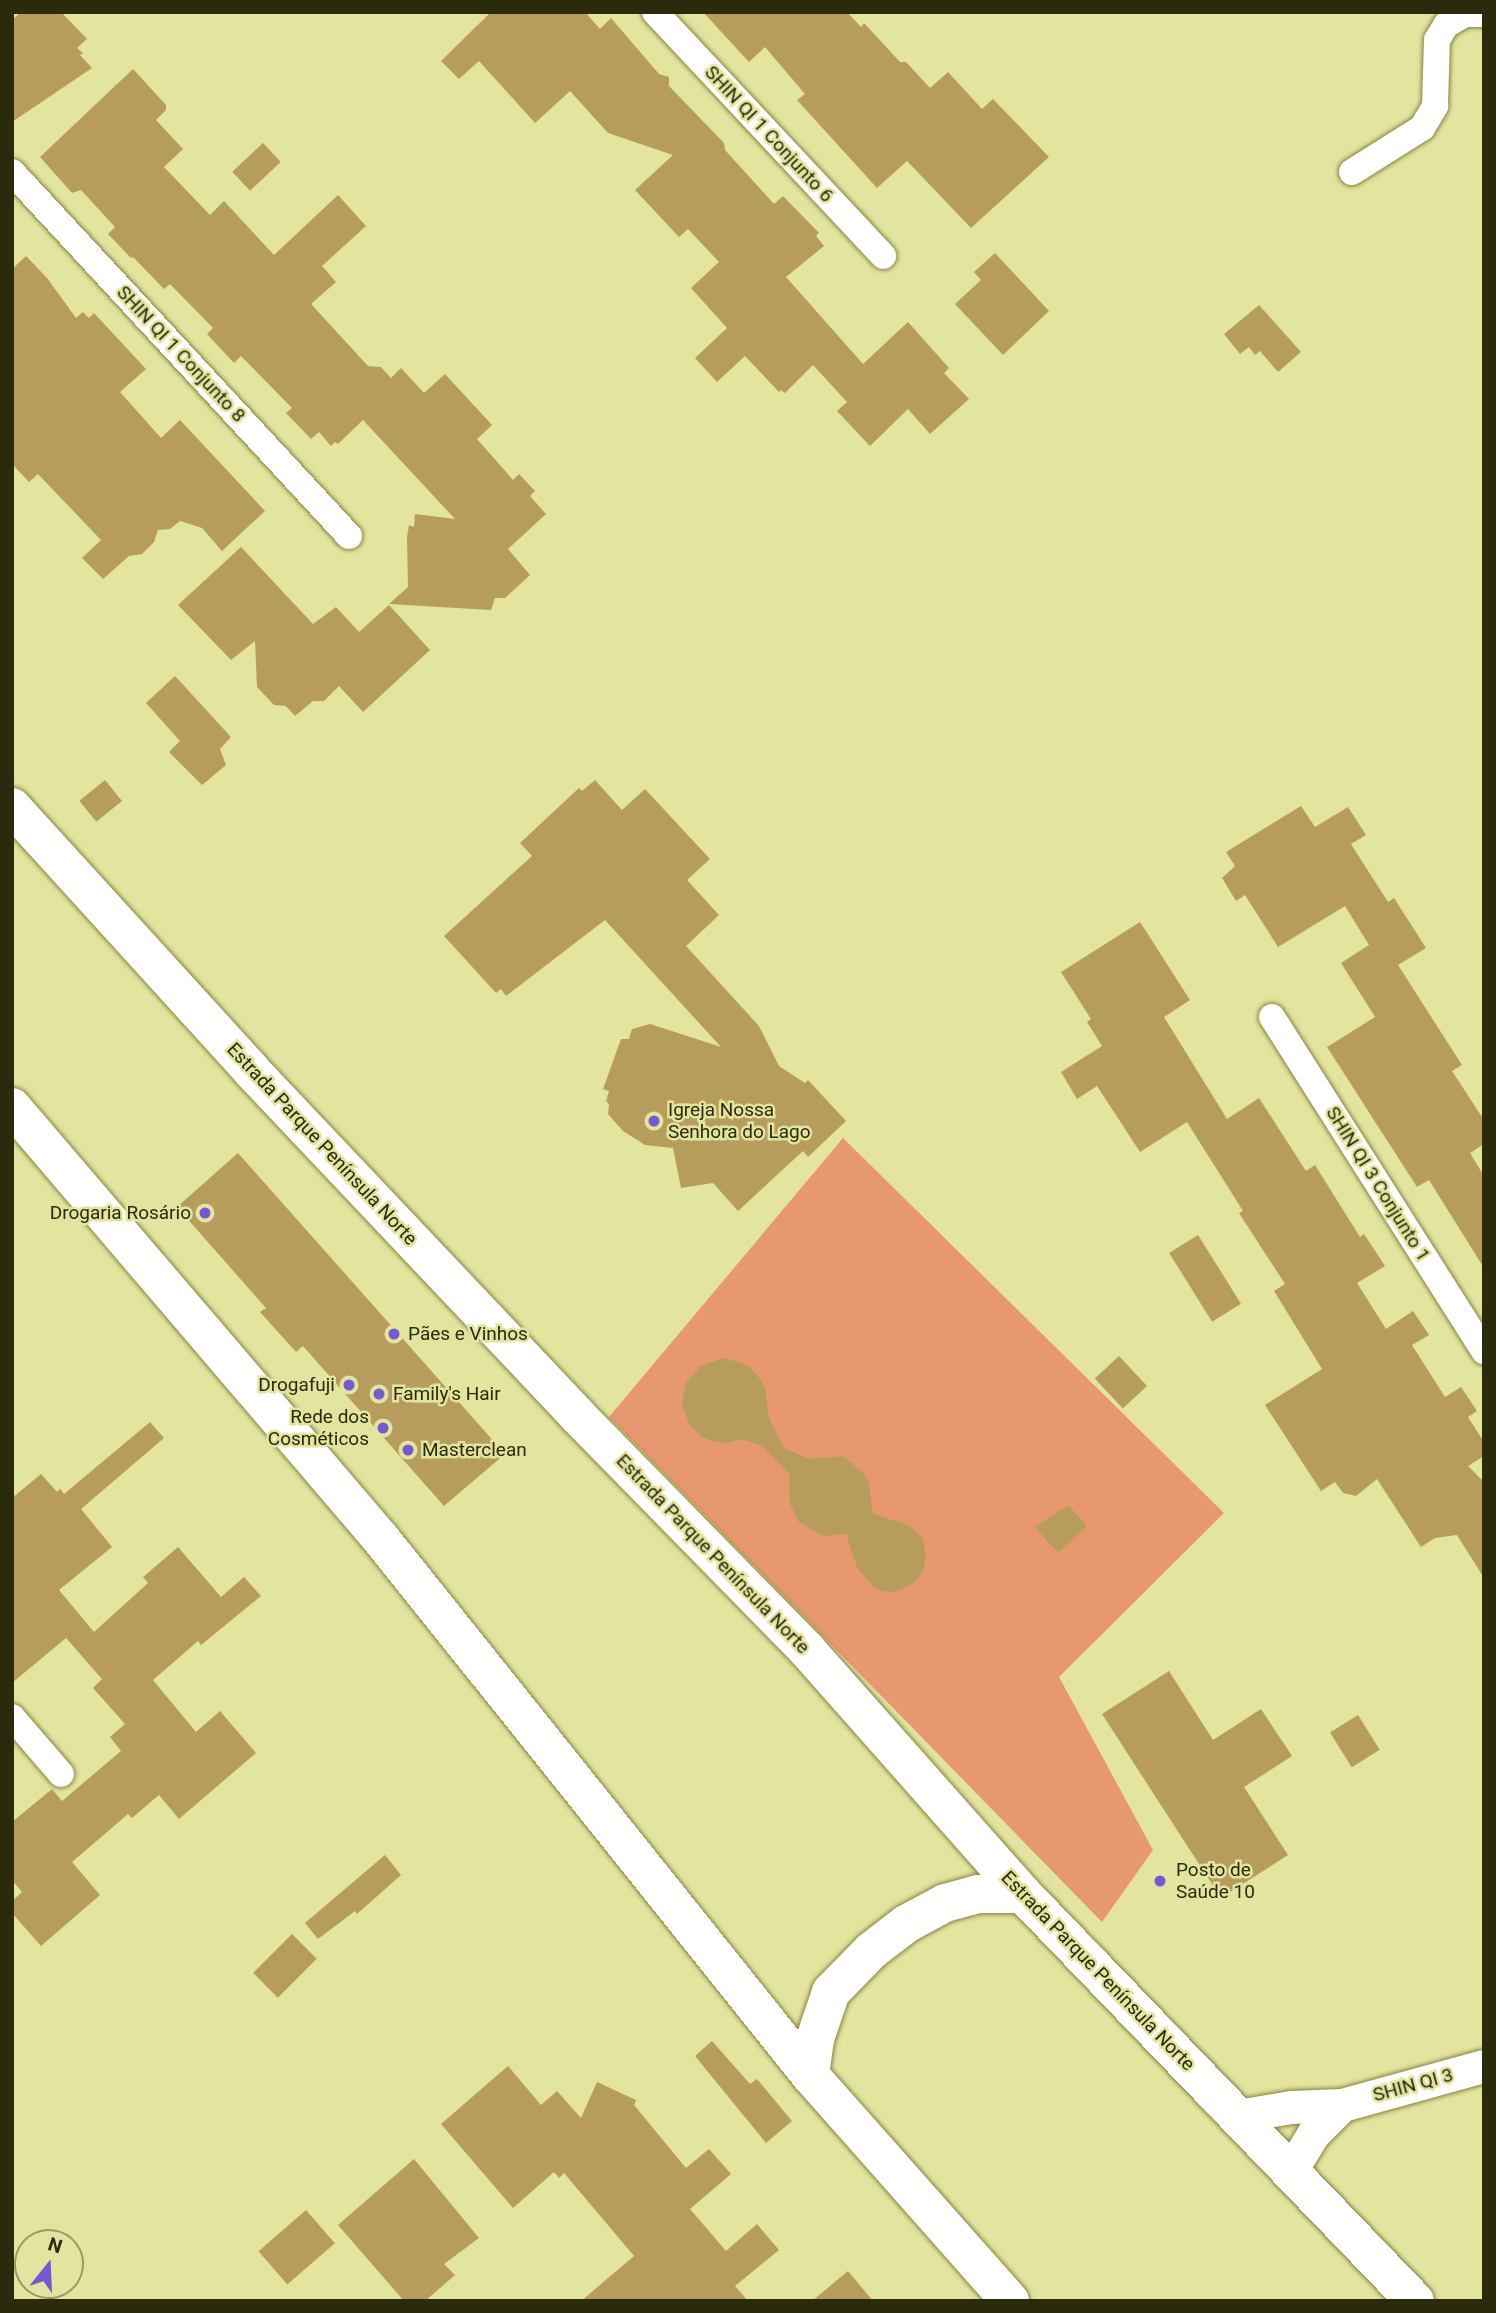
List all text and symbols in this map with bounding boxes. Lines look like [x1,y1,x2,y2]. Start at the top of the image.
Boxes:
street label: SHIN QI 1 Conjunto 6 [700,61,838,207]
street label: SHIN QI 1 Conjunto 8 [112,281,250,427]
street label: Estrada Parque Península Norte [222,1038,422,1250]
place label: Igreja Nossa Senhora do Lago [668,1099,811,1143]
street label: SHIN QI 3 Conjunto 1 [1321,1102,1435,1266]
marker: Igreja Nossa Senhora do Lago [646,1113,662,1129]
place label: Drogaria Rosário [50,1202,191,1224]
marker: Drogaria Rosário [197,1205,213,1221]
place label: Pães e Vinhos [408,1323,528,1345]
marker: Pães e Vinhos [386,1326,402,1342]
place label: Drogafuji [258,1374,335,1396]
marker: Drogafuji [341,1377,357,1393]
place label: Family's Hair [393,1383,501,1405]
marker: Family's Hair [371,1386,387,1402]
place label: Rede dos Cosméticos [268,1406,369,1450]
marker: Rede dos Cosméticos [375,1420,391,1436]
place label: Masterclean [422,1439,527,1461]
marker: Masterclean [400,1442,416,1458]
street label: Estrada Parque Península Norte [611,1449,815,1659]
place label: Posto de Saúde 10 [1176,1859,1255,1903]
street label: Estrada Parque Península Norte [996,1866,1200,2076]
marker: Posto de Saúde 10 [1150,1871,1170,1891]
street label: SHIN QI 3 [1370,2063,1456,2107]
north arrow [14,2229,84,2299]
text: N [45,2232,65,2258]

